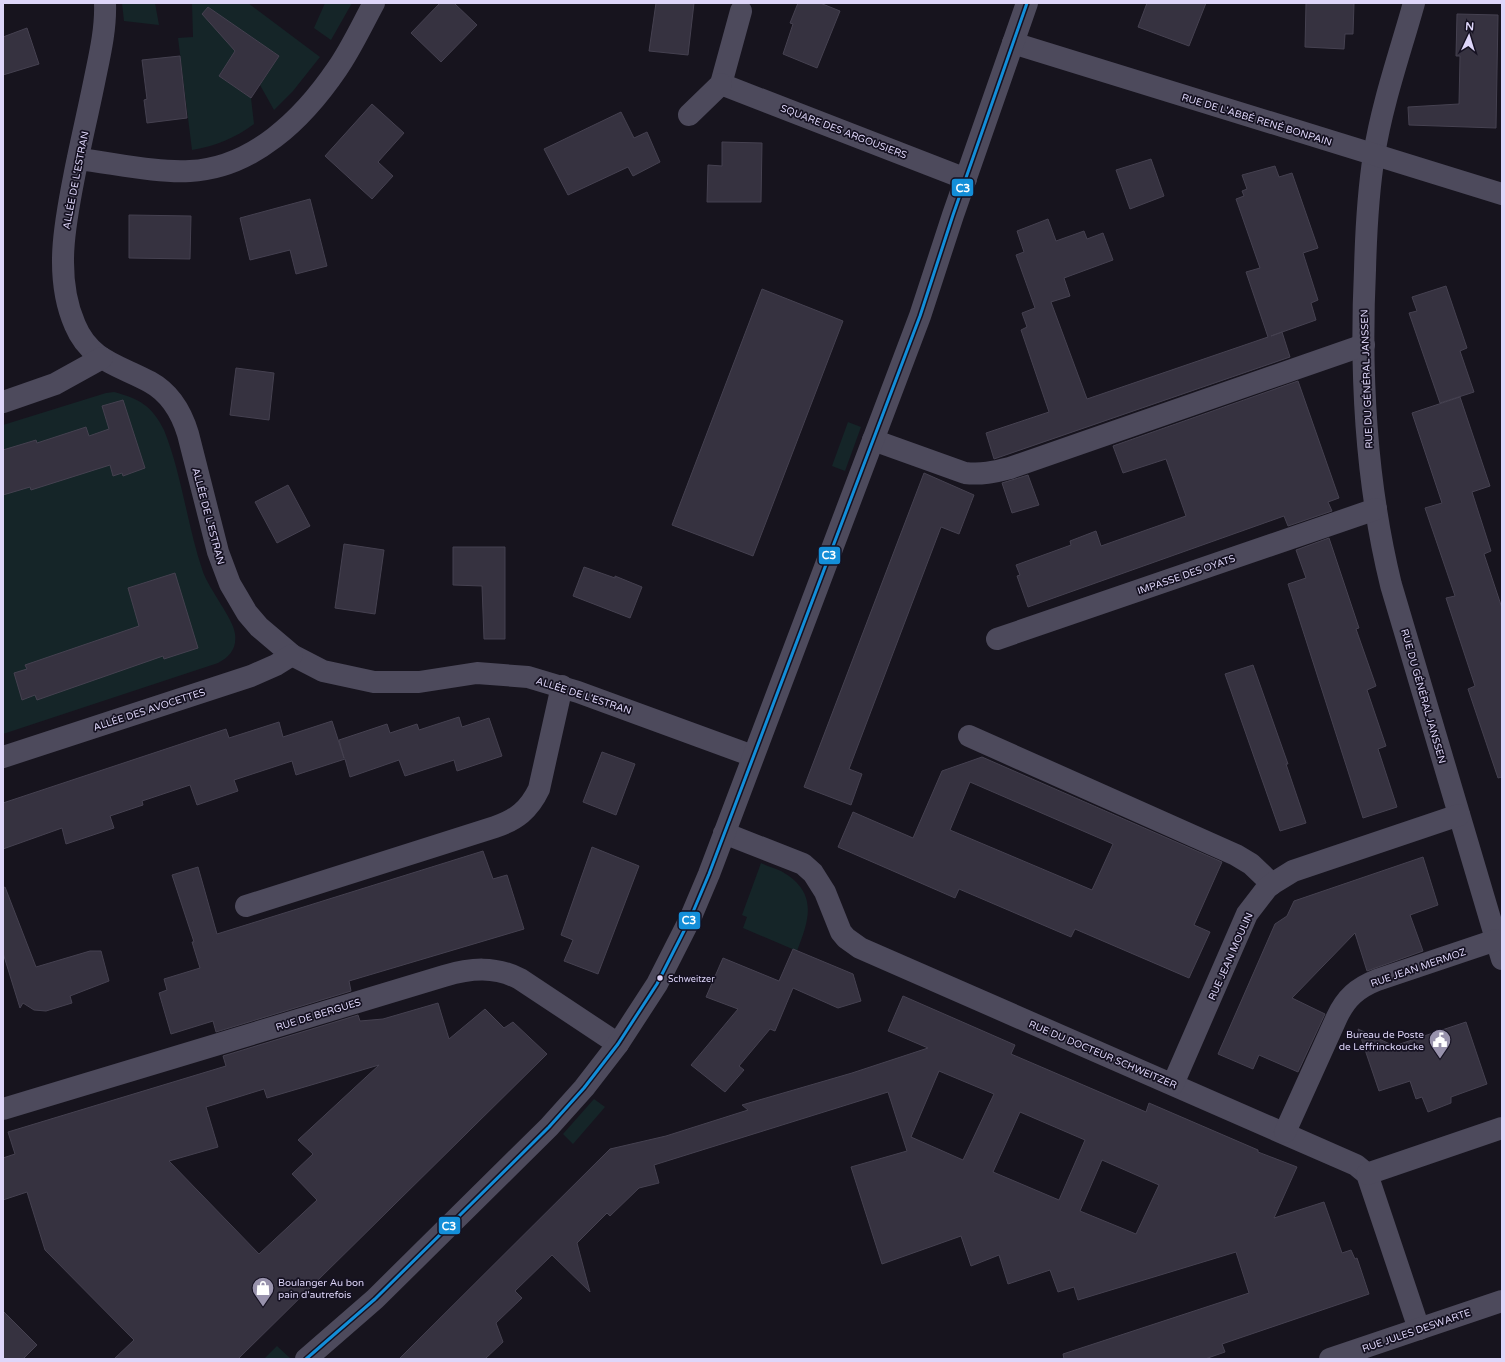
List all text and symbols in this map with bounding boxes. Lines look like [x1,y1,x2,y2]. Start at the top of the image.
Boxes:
north arrow [1449,16,1489,56]
text: N [1465,20,1475,33]
street label: RUE DE L'ABBÉ RENÉ BONPAIN [1180,91,1333,149]
street label: SQUARE DES ARGOUSIERS [779,102,909,162]
street label: ALLÉE DE L'ESTRAN [61,130,91,230]
line badge: C3 [951,178,974,197]
text: C3 [956,182,970,195]
street label: RUE DU GÉNÉRAL JANSSEN [1359,309,1375,449]
street label: ALLÉE DE L'ESTRAN [189,467,227,566]
line badge: C3 [818,546,841,565]
text: C3 [822,549,836,562]
street label: IMPASSE DES OYATS [1136,553,1237,597]
street label: RUE DU GÉNÉRAL JANSSEN [1398,628,1448,765]
street label: ALLÉE DE L'ESTRAN [534,675,633,717]
street label: ALLÉE DES AVOCETTES [92,686,207,734]
line badge: C3 [678,911,701,930]
street label: RUE JEAN MOULIN [1206,911,1256,1002]
text: C3 [682,914,696,927]
street label: RUE JEAN MERMOZ [1369,946,1468,990]
marker: Schweitzer [655,973,665,983]
place label: Schweitzer [668,974,715,985]
street label: RUE DE BERGUES [274,996,362,1034]
street label: RUE DU DOCTEUR SCHWEITZER [1027,1018,1178,1092]
public building icon: Bureau de Poste de Leffrinckoucke [1427,1027,1453,1060]
place label: Bureau de Poste de Leffrinckoucke [1339,1029,1424,1053]
line badge: C3 [438,1216,461,1235]
text: C3 [442,1220,456,1233]
shop icon: Boulanger Au bon pain d'autrefois [250,1275,276,1308]
place label: Boulanger Au bon pain d'autrefois [278,1277,364,1301]
street label: RUE JULES DESWARTE [1360,1307,1472,1355]

